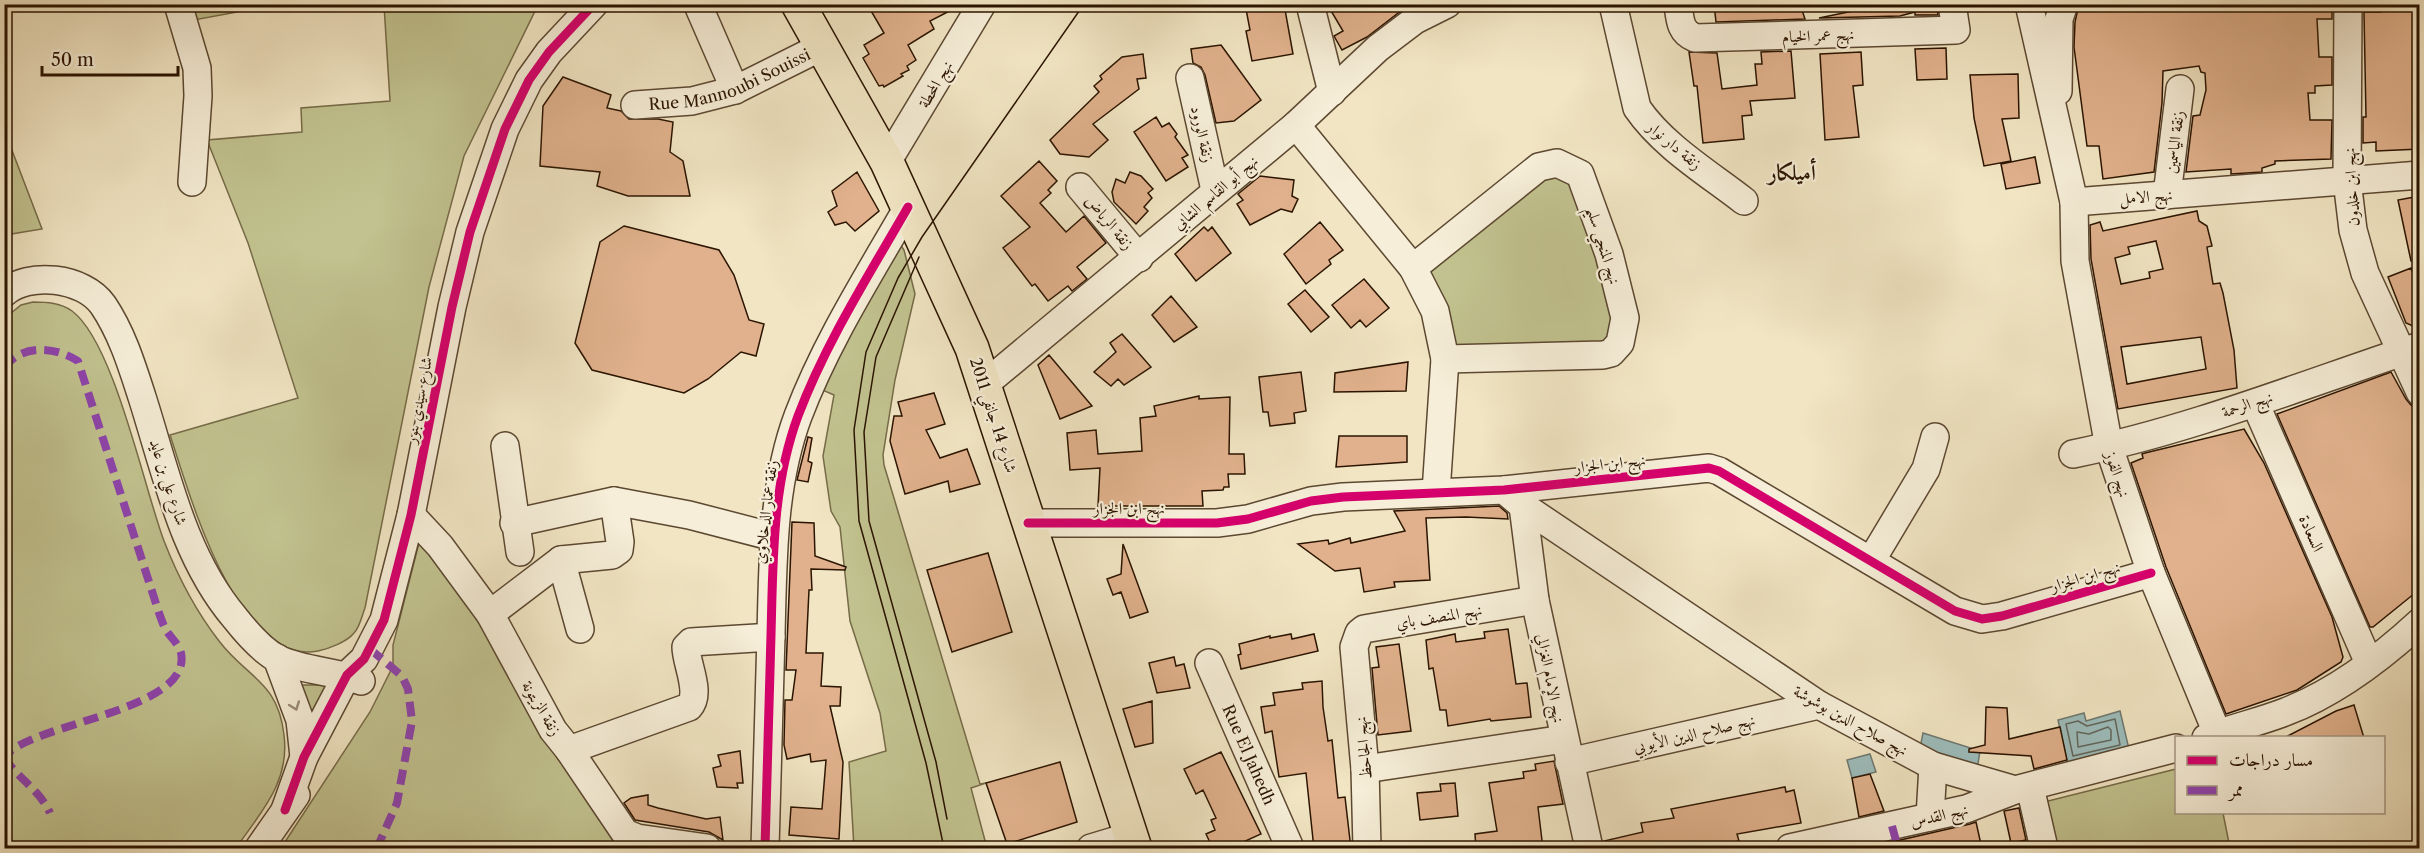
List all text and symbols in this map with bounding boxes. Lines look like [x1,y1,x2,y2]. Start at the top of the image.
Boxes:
street label: نهج عمر الخيام [1781,24,1855,51]
scale bar [42,39,178,77]
street label: Rue Mannoubi Souissi [648,44,814,114]
text: 50 m [51,49,94,71]
street label: نهج المحطة [913,57,961,114]
street label: زنقة الورود [1186,104,1219,165]
street label: زنقة الياسمين [2160,110,2188,174]
street label: زنقة دار نوار [1641,115,1707,174]
street label: نهج ابن خلدون [2339,147,2368,227]
street label: نهج أبو القاسم الشابي [1168,150,1266,239]
district label: أميلكار [1765,157,1817,186]
street label: نهج الامل [2119,184,2174,213]
street label: زنقة الرياض [1081,191,1139,254]
street label: نهج المنجي سليم [1576,204,1625,289]
street label: شارع سيدي بنور [399,355,440,448]
street label: شارع 14 جانفي 2011 [960,355,1022,477]
street label: نهج الرحمة [2219,386,2277,426]
street label: شارع علي بن عايد [140,436,192,530]
street label: نهج الفوز [2096,447,2135,501]
street label: نهج ابن الجزار [1571,449,1647,482]
street label: زنقة عمار الدخلاوي [749,459,784,565]
street label: نهج ابن الجزار [1091,498,1165,523]
street label: السعادة [2295,512,2329,554]
street label: نهج ابن الجزار [2046,557,2124,601]
street label: نهج المنصف باي [1395,599,1484,638]
street label: نهج الإمام الغزالي [1528,632,1569,725]
street label: زنقة الزيتونة [517,677,566,740]
street label: نهج صلاح الدين بوشوشة [1788,680,1912,764]
one-way arrow [288,700,300,711]
street label: Rue El Jahedh [1218,701,1280,808]
street label: نهج صلاح الدين الأيوبي [1631,708,1758,762]
street label: نهج الجاحظ [1350,715,1381,780]
legend [2175,736,2385,814]
text: مسار دراجات [2229,749,2313,771]
text: ممر [2227,779,2243,802]
street label: نهج القدس [1908,799,1971,836]

